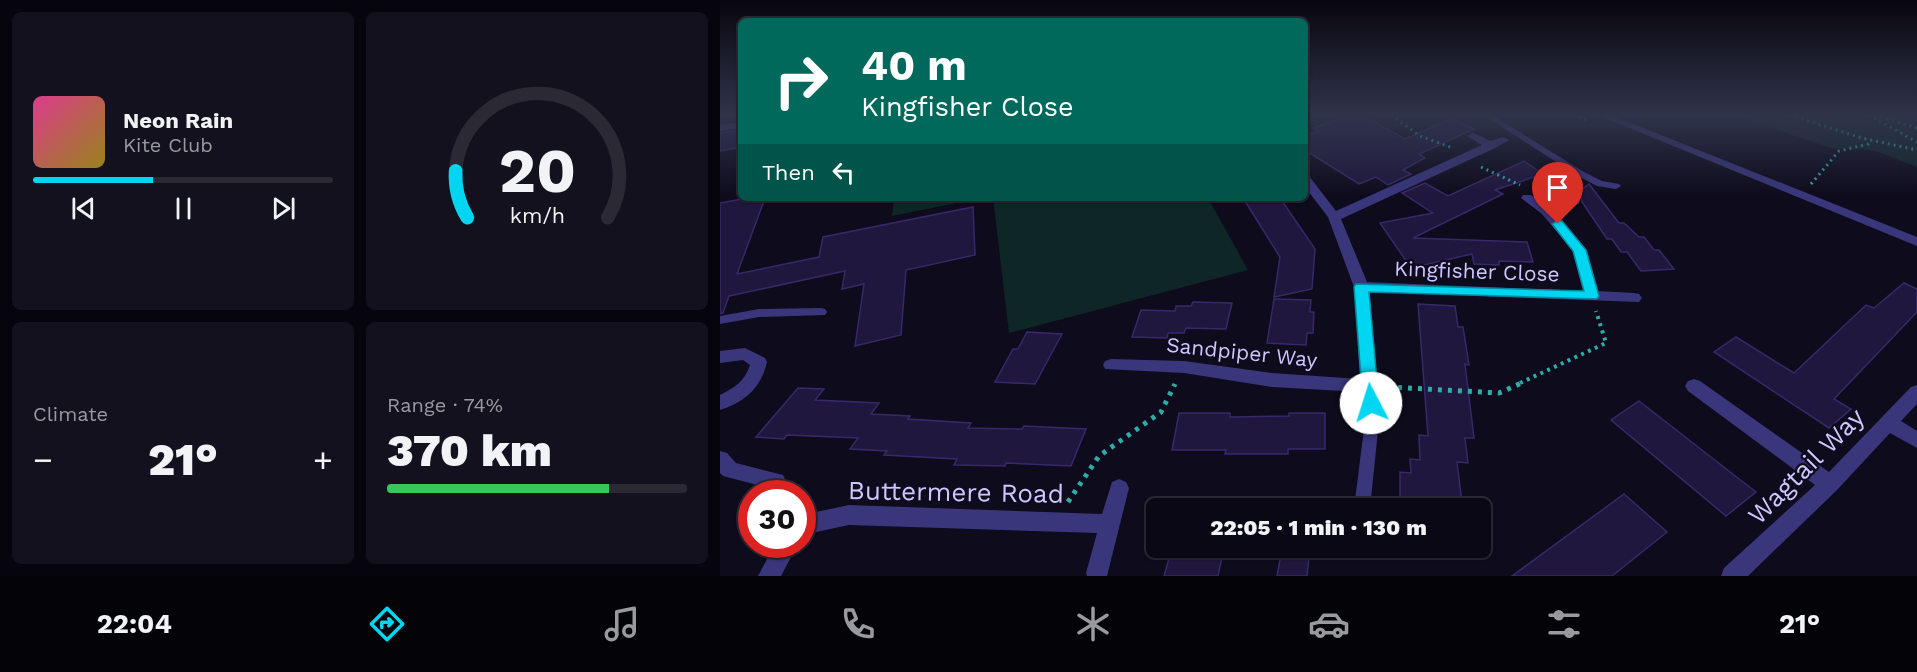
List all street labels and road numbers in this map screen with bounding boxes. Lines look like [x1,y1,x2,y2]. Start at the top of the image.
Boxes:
street label: Kingfisher Close [1394,256,1560,286]
street label: Sandpiper Way [1165,332,1319,372]
street label: Wagtail Way [1742,401,1871,530]
street label: Buttermere Road [848,475,1064,509]

